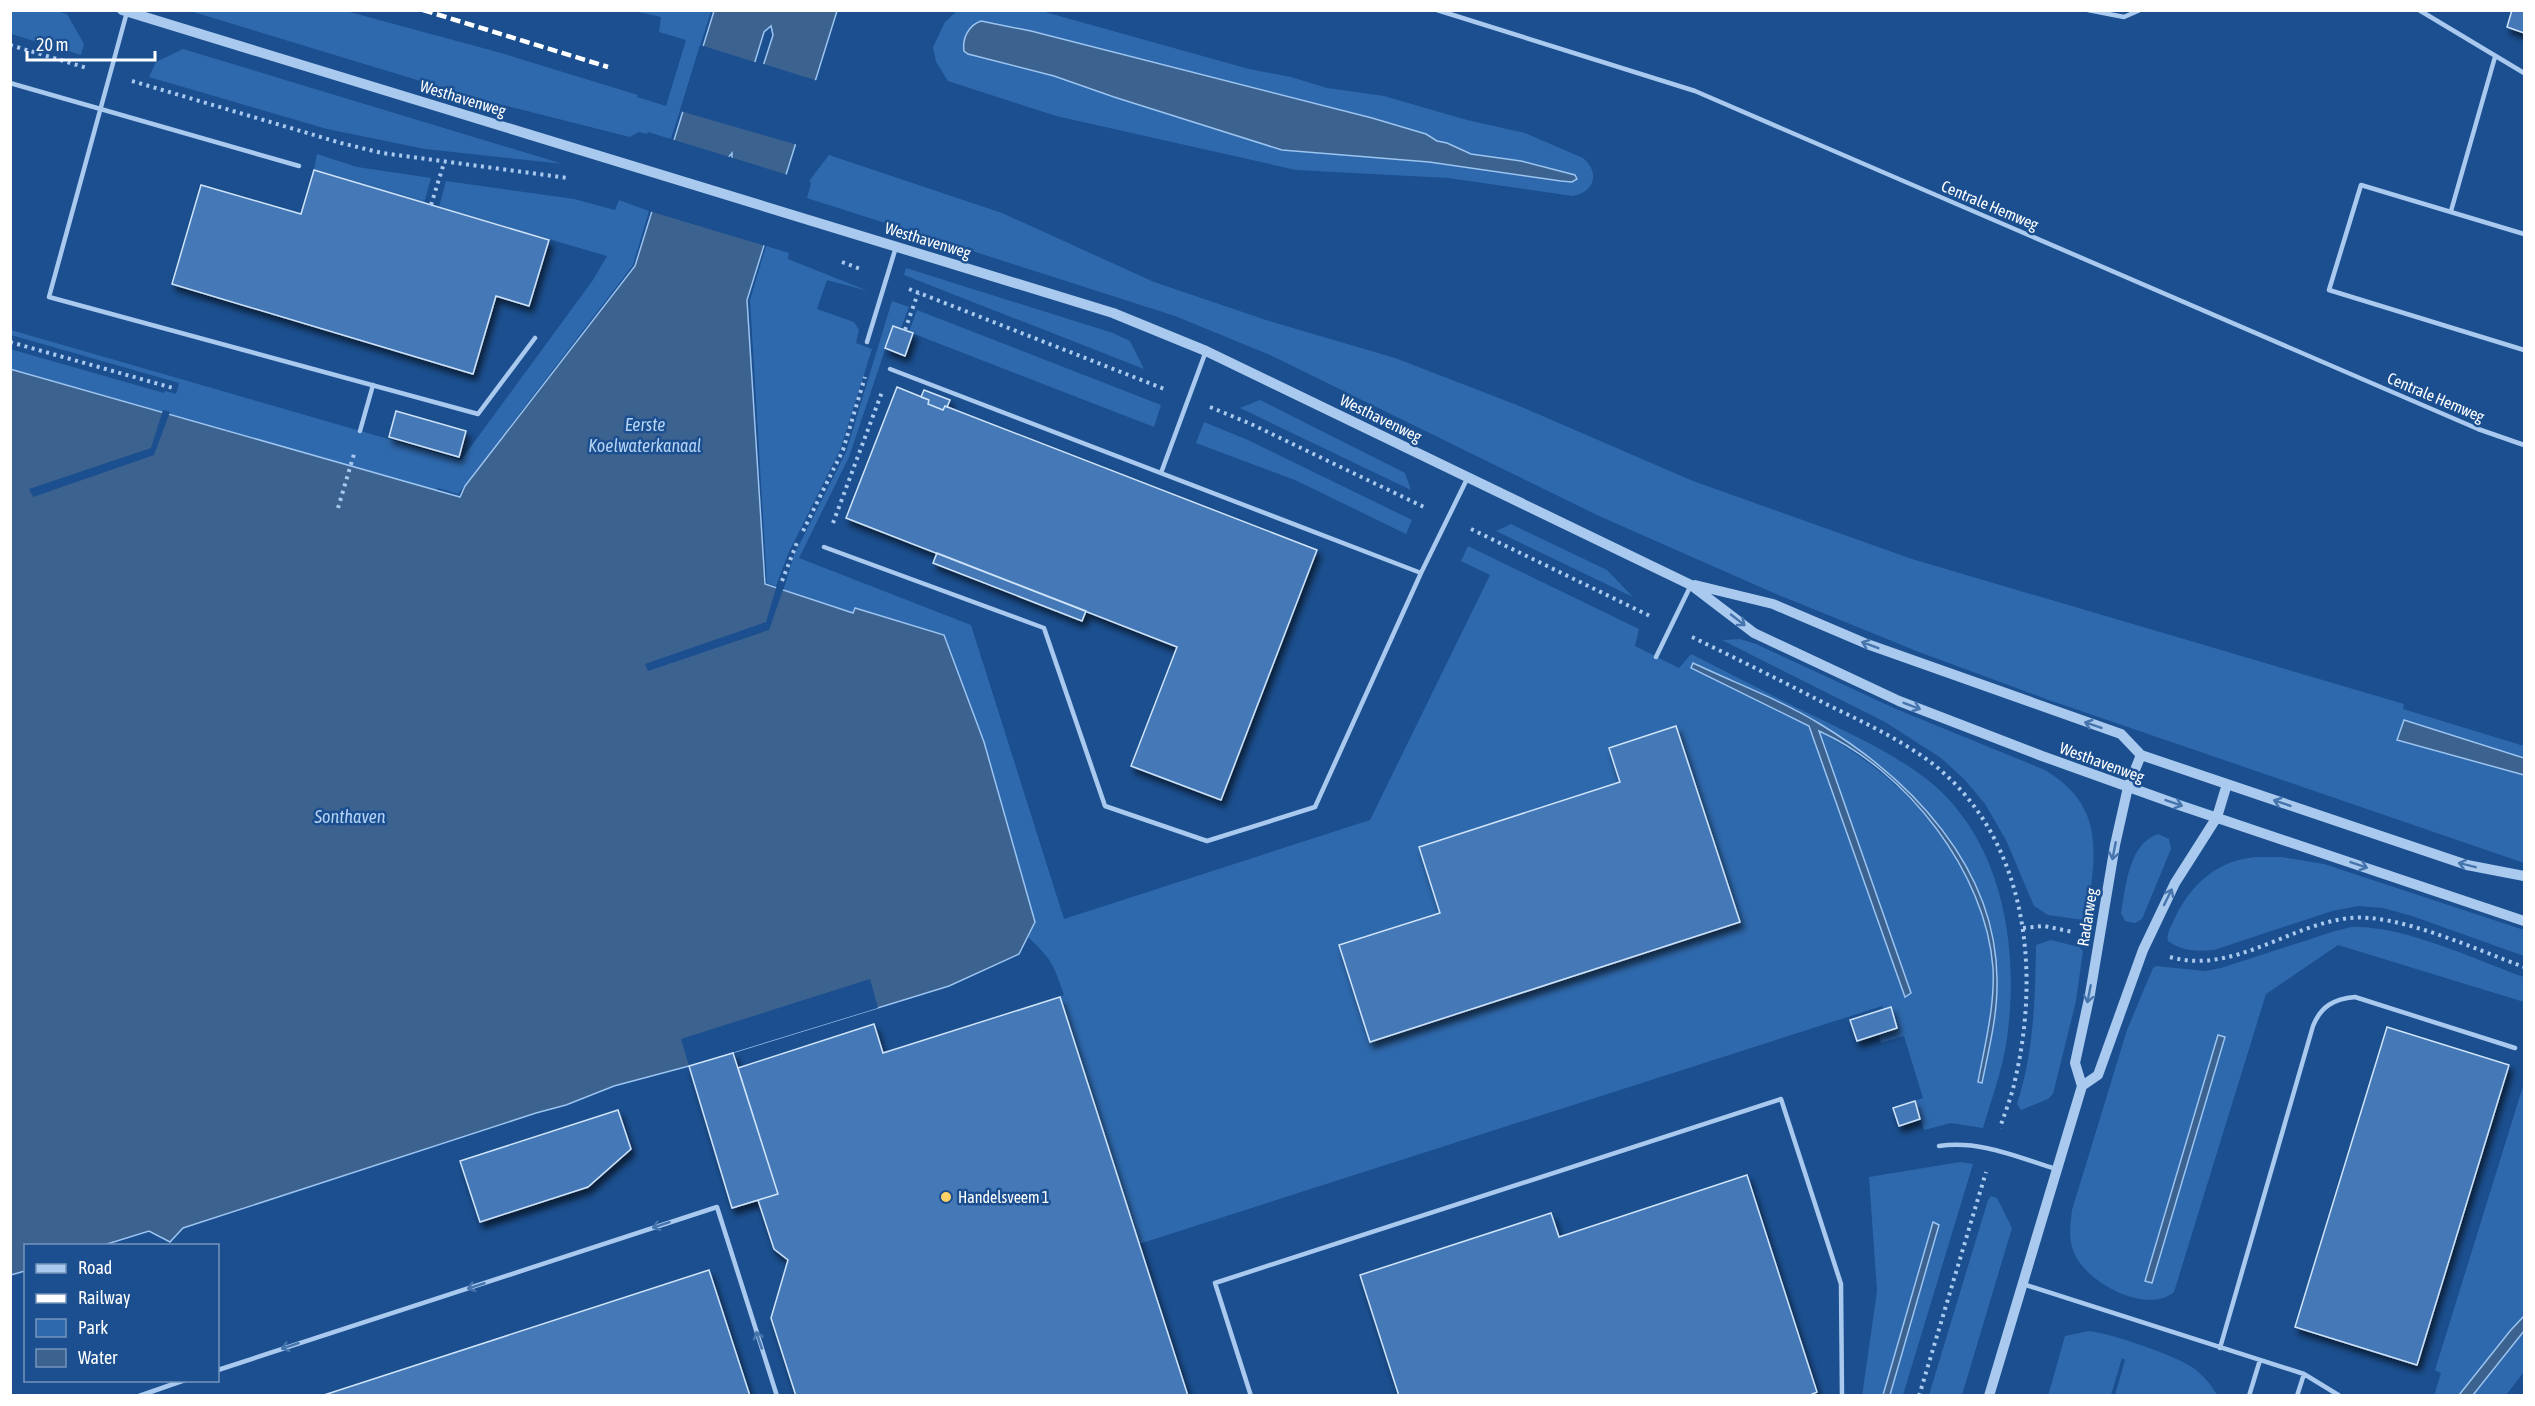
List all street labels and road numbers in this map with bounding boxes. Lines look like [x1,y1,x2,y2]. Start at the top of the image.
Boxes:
street label: Westhavenweg [418,76,508,121]
street label: Centrale Hemweg [1938,176,2041,235]
street label: Westhavenweg [883,218,973,263]
street label: Centrale Hemweg [2384,368,2487,427]
street label: Westhavenweg [1337,390,1425,447]
street label: Westhavenweg [2057,738,2147,787]
street label: Radarweg [2074,886,2101,948]

